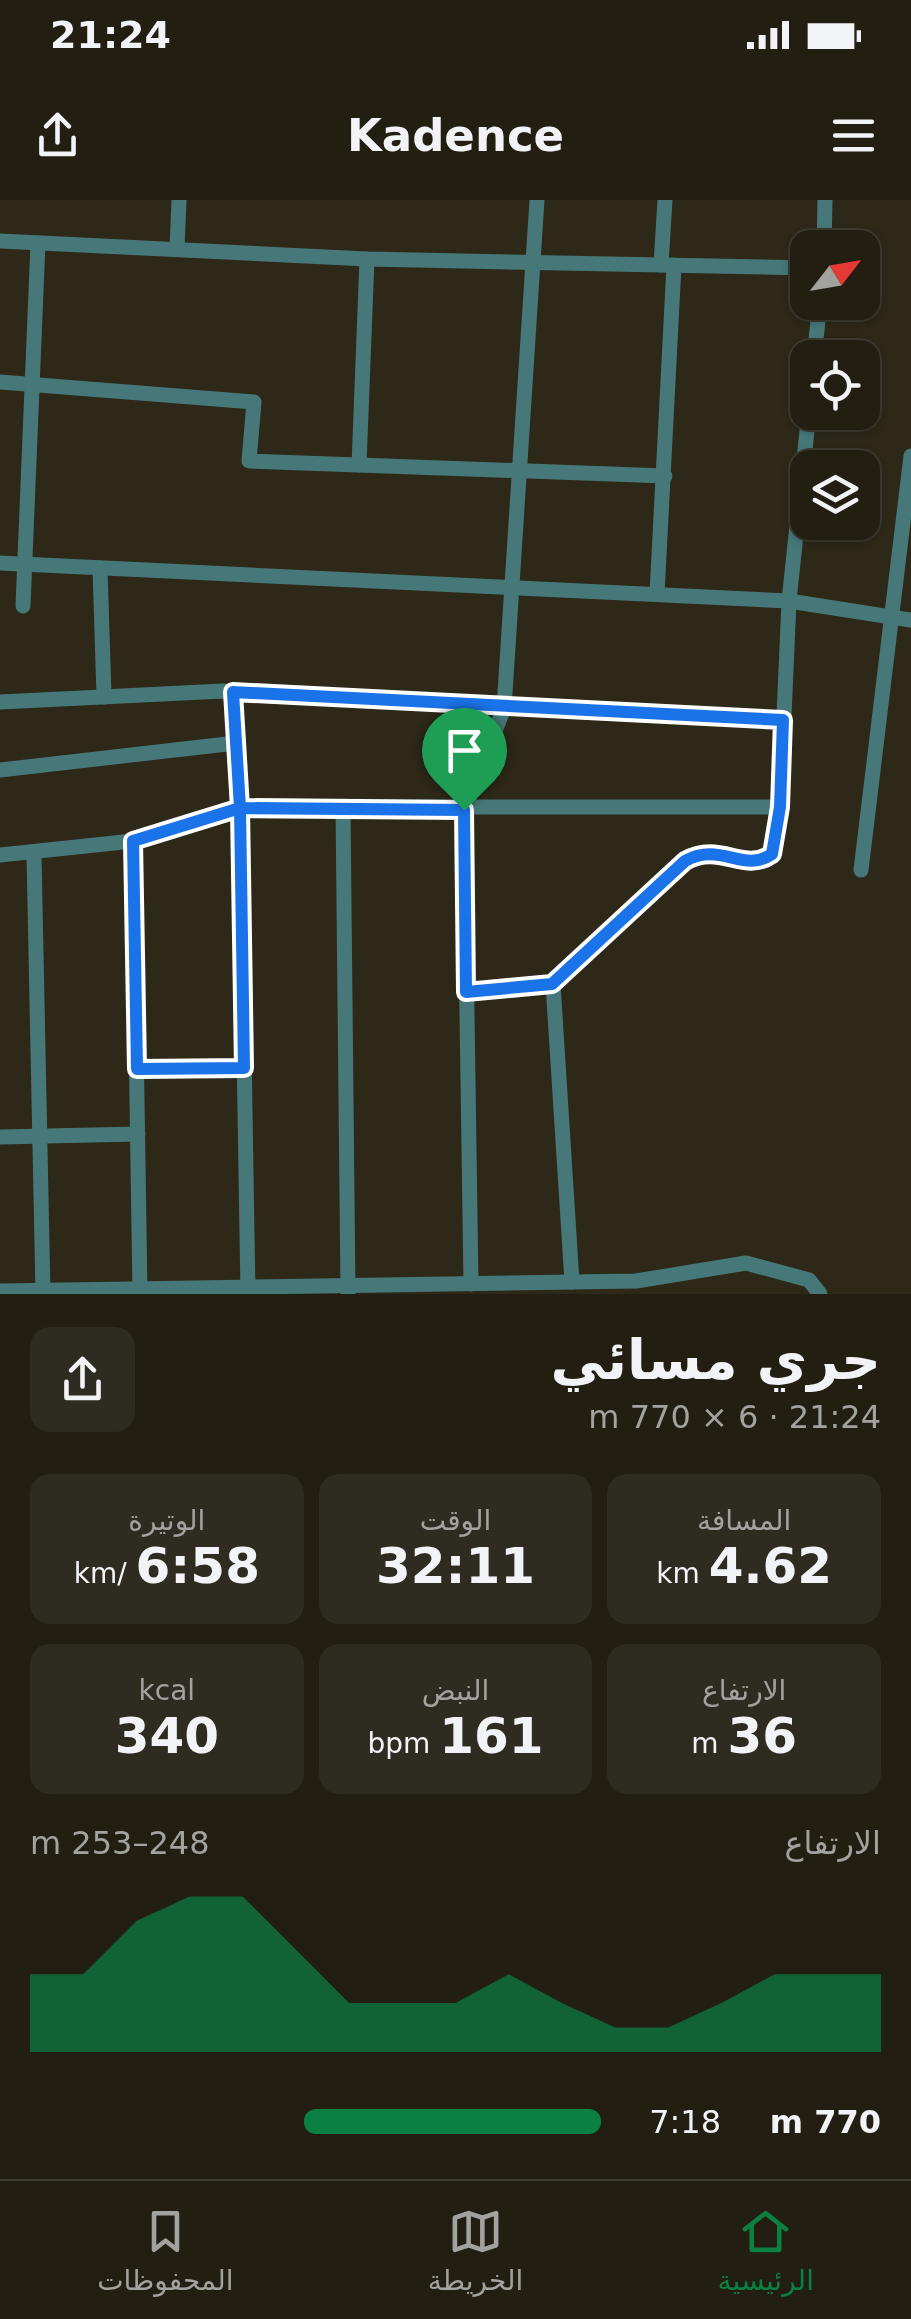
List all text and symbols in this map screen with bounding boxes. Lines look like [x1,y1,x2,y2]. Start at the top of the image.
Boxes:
text: 21:24 [50,13,171,57]
icon: share [30,108,85,163]
icon: menu [826,108,881,163]
text: Kadence [347,109,564,162]
north arrow [790,230,880,320]
map controls [790,230,880,540]
button: locate [790,340,880,430]
button: layers [790,450,880,540]
pin [422,708,507,811]
icon: arrive [437,723,492,778]
button: share [30,1327,135,1432]
text: جري مسائي [551,1328,881,1392]
text: 21:24 · 6 × 770 m [588,1398,881,1436]
text: الوتيرة [128,1504,205,1537]
text: الوقت [420,1504,491,1537]
text: المسافة [697,1504,791,1537]
text: 6:58 [136,1537,260,1595]
text: 32:11 [376,1537,535,1595]
text: 4.62 [709,1537,832,1595]
text: /km [74,1557,136,1590]
text: km [656,1557,709,1590]
text: kcal [139,1674,195,1707]
text: النبض [422,1674,489,1707]
text: الارتفاع [702,1674,786,1707]
text: 340 [115,1707,219,1765]
text: 161 [439,1707,544,1765]
text: 36 [727,1707,797,1765]
text: bpm [367,1727,439,1760]
text: m [691,1727,727,1760]
text: 248–253 m [30,1824,210,1862]
text: الارتفاع [784,1824,881,1862]
text: 7:18 [649,2103,721,2141]
text: 770 m [770,2103,881,2141]
tab: المحفوظات [97,2204,234,2297]
tab: الخريطة [428,2204,523,2297]
tab: الرئيسية [717,2204,814,2297]

